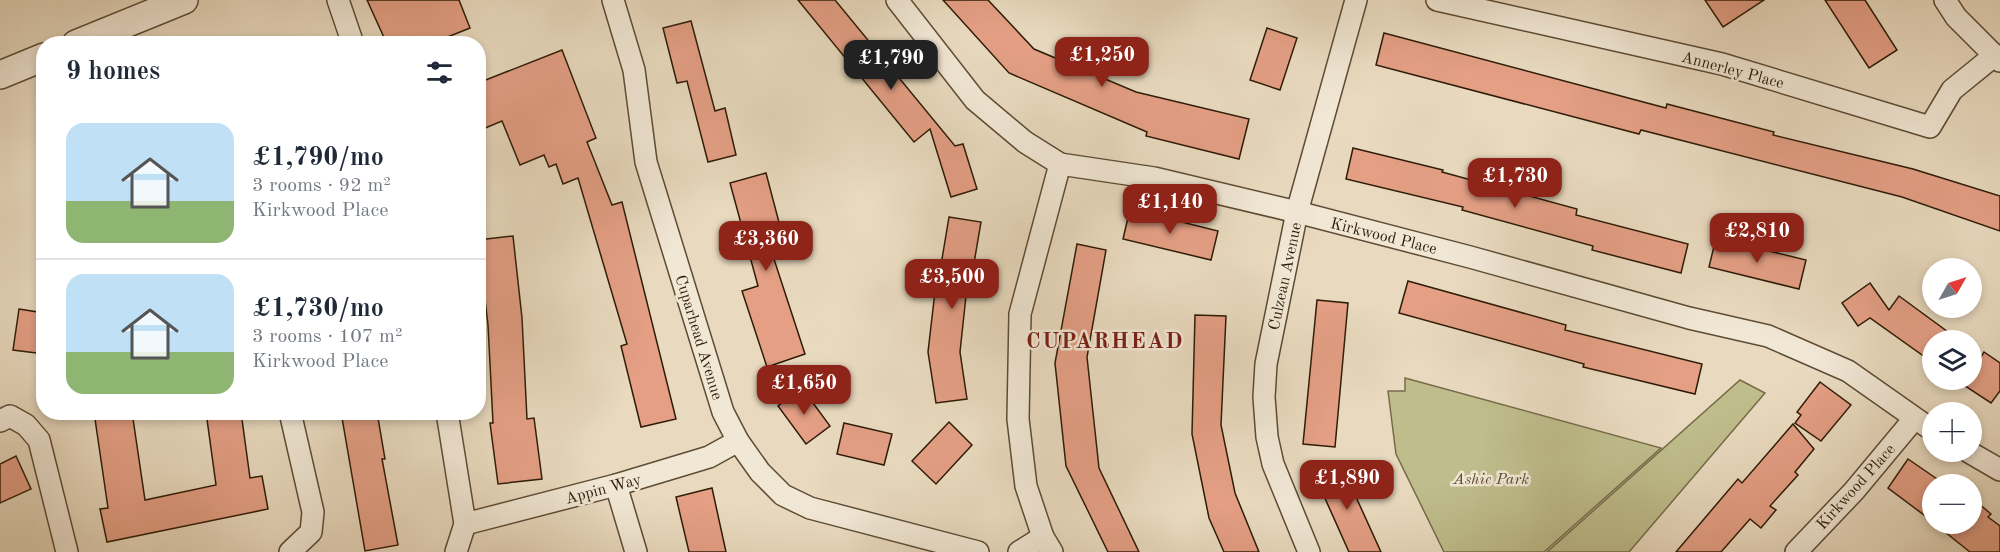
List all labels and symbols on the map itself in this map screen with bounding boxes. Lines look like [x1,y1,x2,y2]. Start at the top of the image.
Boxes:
pin: £1,250 [1053,37,1151,88]
pin: £1,790 [842,40,940,91]
street label: Annerley Place [1679,50,1786,92]
pin: £1,730 [1466,158,1564,209]
pin: £1,140 [1121,184,1219,235]
pin: £2,810 [1708,213,1806,264]
street label: Kirkwood Place [1329,216,1438,258]
pin: £3,360 [717,221,815,272]
street label: Culzean Avenue [1267,221,1305,332]
north arrow [1922,258,1982,318]
pin: £3,500 [903,259,1001,310]
street label: Cuparhead Avenue [671,273,725,402]
district label: CUPARHEAD [1026,331,1184,353]
pin: £1,650 [755,365,853,416]
street label: Kirkwood Place [1814,441,1899,533]
pin: £1,890 [1298,460,1396,511]
street label: Appin Way [564,472,644,508]
park label: Ashie Park [1452,472,1529,488]

